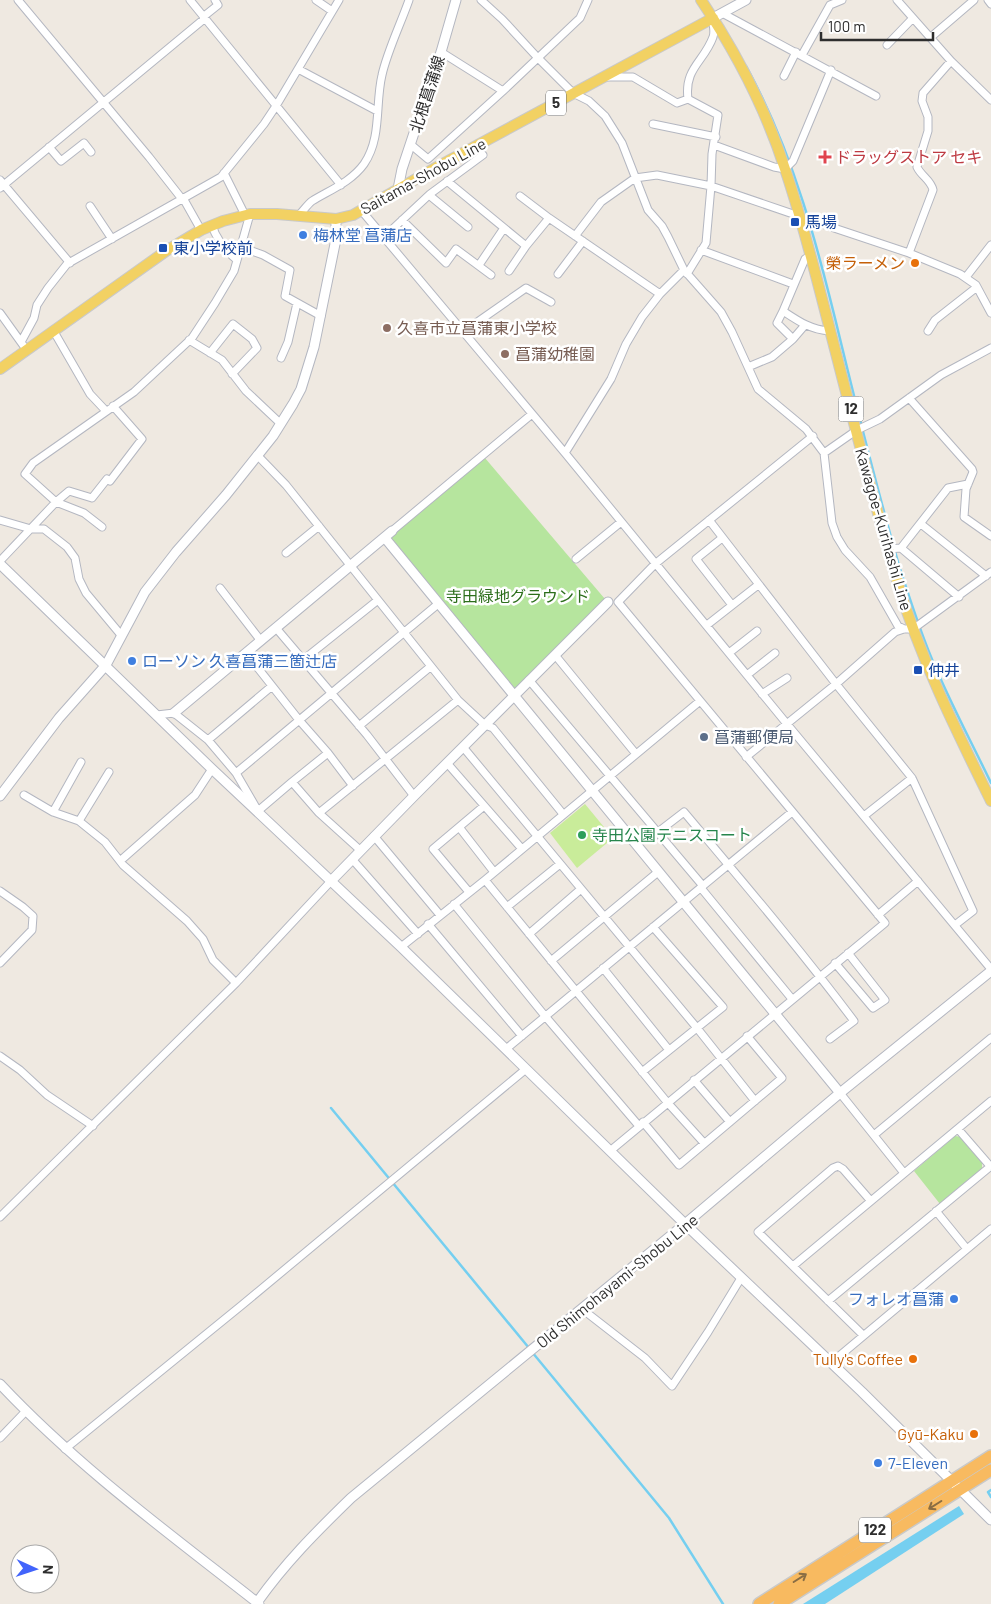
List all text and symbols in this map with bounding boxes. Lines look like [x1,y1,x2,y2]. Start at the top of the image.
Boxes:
scale bar [821,10,934,42]
text: 100 m [828,17,866,35]
street label: 北根菖蒲線 [405,53,448,135]
road number: 5 [546,90,566,116]
street label: Saitama-Shobu Line [357,133,489,218]
place label: ドラッグストア セキ [835,147,982,166]
marker: ドラッグストア セキ [819,151,831,163]
place label: 馬場 [805,212,837,231]
marker: 馬場 [789,216,801,228]
place label: 梅林堂 菖蒲店 [313,225,412,244]
marker: 梅林堂 菖蒲店 [297,229,309,241]
place label: 東小学校前 [173,238,253,257]
marker: 東小学校前 [157,242,169,254]
place label: 榮ラーメン [826,253,905,272]
marker: 榮ラーメン [909,257,921,269]
place label: 久喜市立菖蒲東小学校 [397,318,557,337]
marker: 久喜市立菖蒲東小学校 [381,322,393,334]
place label: 菖蒲幼稚園 [515,344,595,363]
marker: 菖蒲幼稚園 [499,348,511,360]
road number: 12 [838,396,864,422]
street label: Kawagoe-Kurihashi Line [852,445,917,612]
park label: 寺田緑地グラウンド [446,586,590,605]
place label: ローソン 久喜菖蒲三箇辻店 [142,651,337,670]
marker: ローソン 久喜菖蒲三箇辻店 [126,655,138,667]
place label: 仲井 [928,660,960,679]
marker: 仲井 [912,664,924,676]
place label: 菖蒲郵便局 [714,727,794,746]
marker: 菖蒲郵便局 [698,731,710,743]
place label: 寺田公園テニスコート [592,825,752,844]
marker: 寺田公園テニスコート [576,829,588,841]
street label: Old Shimohayami-Shobu Line [532,1210,701,1352]
place label: フォレオ菖蒲 [848,1289,944,1308]
marker: フォレオ菖蒲 [948,1293,960,1305]
place label: Tully's Coffee [813,1349,903,1368]
marker: Tully's Coffee [907,1353,919,1365]
place label: Gyū-Kaku [897,1424,964,1443]
marker: Gyū-Kaku [968,1428,980,1440]
place label: 7-Eleven [888,1453,948,1472]
marker: 7-Eleven [872,1457,884,1469]
one-way arrow [929,1501,943,1511]
road number: 122 [859,1518,891,1542]
north arrow [10,1544,60,1594]
text: N [40,1565,57,1575]
one-way arrow [793,1573,807,1583]

